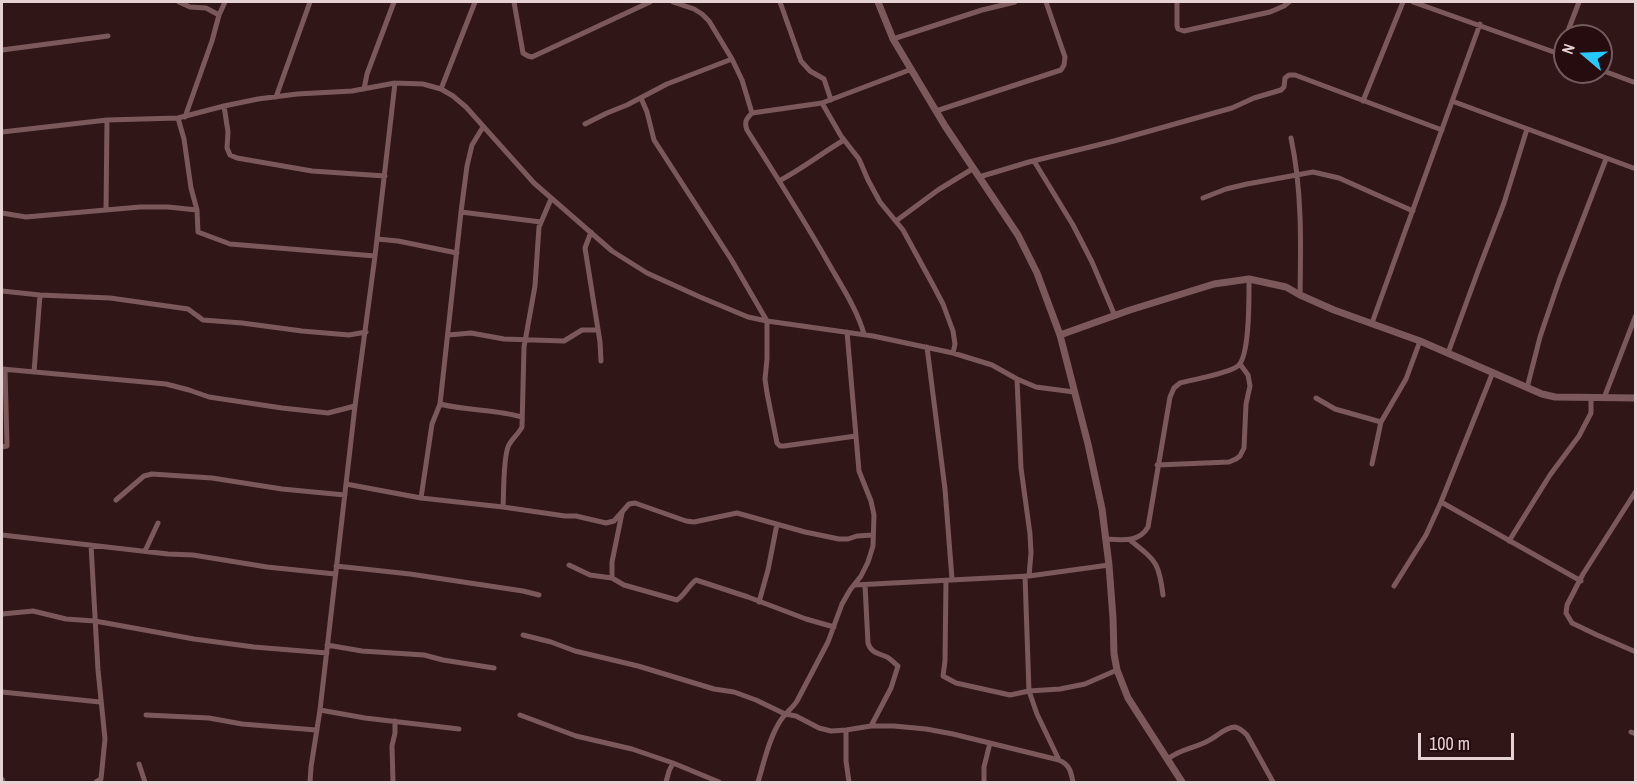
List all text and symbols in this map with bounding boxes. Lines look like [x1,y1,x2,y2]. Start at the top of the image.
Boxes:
north arrow [1553,24,1613,84]
text: N [1556,41,1580,57]
scale bar [1421,721,1517,759]
text: 100 m [1429,731,1470,756]

